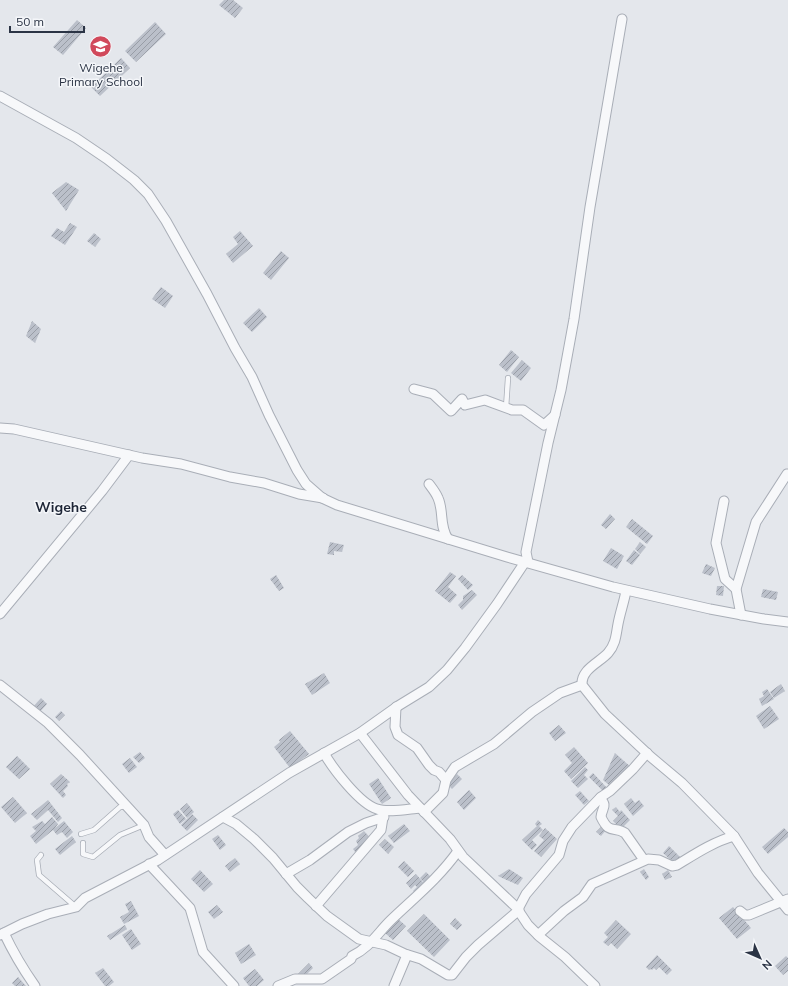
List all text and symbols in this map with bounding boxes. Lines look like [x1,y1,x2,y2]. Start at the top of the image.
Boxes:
scale bar [10,8,84,34]
text: 50 m [16,14,44,29]
school or university icon: Wigehe Primary School [88,34,114,60]
place label: Wigehe Primary School [59,60,143,89]
district label: Wigehe [35,498,87,516]
north arrow [740,938,780,978]
text: N [759,957,775,973]

